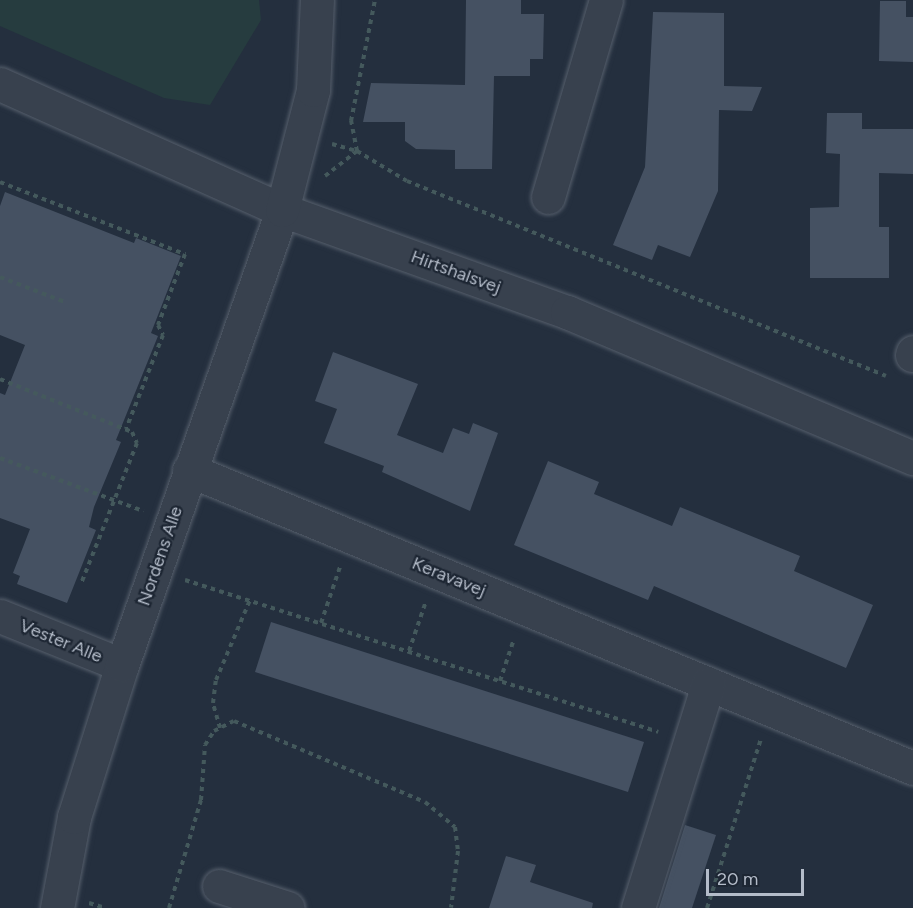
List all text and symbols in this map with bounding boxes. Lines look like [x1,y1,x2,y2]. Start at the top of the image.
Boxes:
street label: Hirtshalsvej [408,246,504,298]
street label: Nordens Alle [133,503,187,609]
street label: Keravavej [409,552,489,602]
street label: Vester Alle [17,615,105,667]
scale bar [709,857,806,895]
text: 20 m [717,868,758,890]

